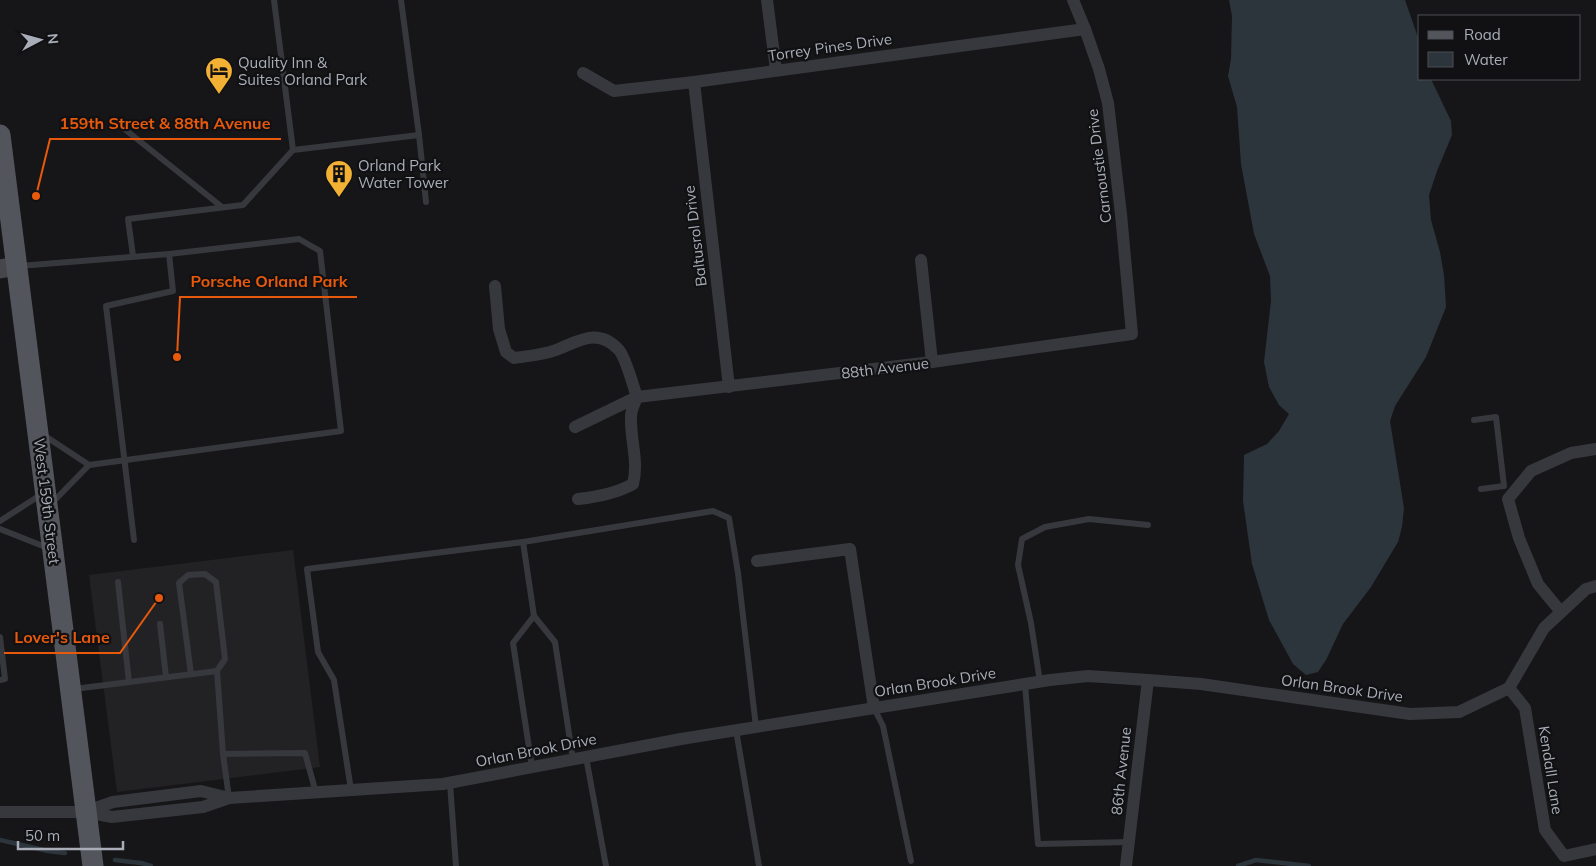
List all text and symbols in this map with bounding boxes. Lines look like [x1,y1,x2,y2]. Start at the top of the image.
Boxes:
north arrow [15,15,65,65]
legend [1418,15,1581,80]
text: Road [1464,25,1501,44]
street label: Torrey Pines Drive [767,29,893,65]
text: N [43,32,62,45]
text: Water [1464,50,1508,69]
place label: Quality Inn & Suites Orland Park [238,53,367,89]
hotel icon: Quality Inn & Suites Orland Park [204,56,234,95]
callout: 159th Street & 88th Avenue [50,108,281,139]
street label: Carnoustie Drive [1083,108,1115,224]
text: 159th Street & 88th Avenue [60,113,271,133]
place label: Orland Park Water Tower [358,156,449,192]
building icon: Orland Park Water Tower [324,159,354,198]
street label: Baltusrol Drive [679,184,711,288]
callout: Porsche Orland Park [180,266,357,297]
text: Porsche Orland Park [190,271,349,291]
street label: 88th Avenue [840,353,930,383]
street label: West 159th Street [30,437,64,565]
callout: Lover's Lane [4,622,120,653]
text: Lover's Lane [14,627,110,647]
street label: Orlan Brook Drive [873,663,997,701]
street label: Orlan Brook Drive [1280,670,1404,706]
street label: Kendall Lane [1535,724,1567,816]
street label: 86th Avenue [1107,726,1135,816]
street label: Orlan Brook Drive [474,729,598,771]
scale bar [18,818,122,850]
text: 50 m [25,826,60,845]

